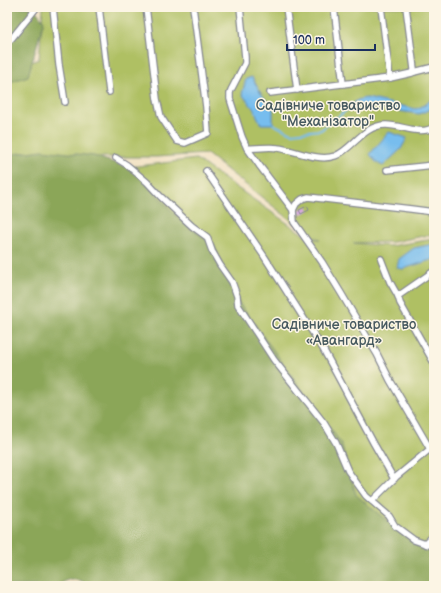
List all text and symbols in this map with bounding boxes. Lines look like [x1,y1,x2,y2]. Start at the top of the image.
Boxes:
scale bar [287,26,375,52]
text: 100 m [293,33,325,48]
park label: Садівниче товариство "Механізатор" [256,97,400,130]
park label: Садівниче товариство «Авангард» [272,316,416,349]

